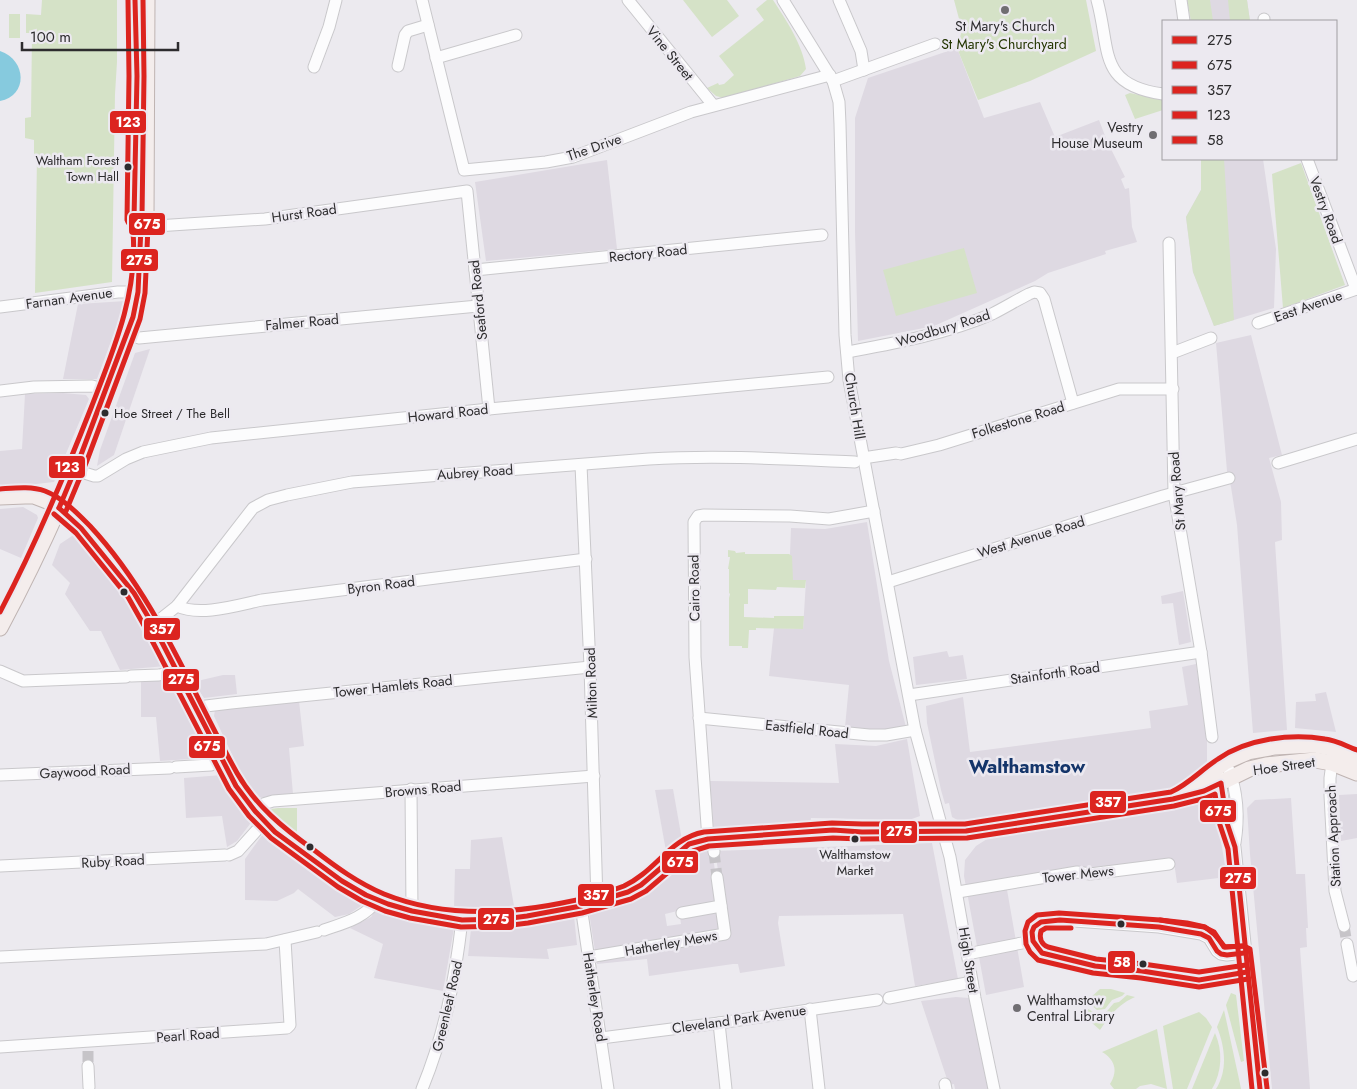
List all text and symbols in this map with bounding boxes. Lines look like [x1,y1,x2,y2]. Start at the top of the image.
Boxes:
marker: St Mary's Church [999,4,1011,16]
place label: St Mary's Church [955,16,1055,36]
scale bar [22,20,179,52]
legend [1162,20,1337,160]
street label: Vine Street [642,21,699,85]
text: 100 m [30,26,71,48]
text: 275 [1207,29,1232,51]
park label: St Mary's Churchyard [941,34,1067,54]
text: 675 [1207,54,1232,76]
text: 357 [1207,79,1232,101]
text: 123 [1207,104,1230,126]
line badge: 123 [109,110,147,134]
text: 123 [115,112,141,132]
place label: Vestry House Museum [1051,117,1144,153]
street label: The Drive [564,128,624,166]
marker: Vestry House Museum [1147,129,1159,141]
text: 58 [1207,129,1224,151]
place label: Waltham Forest Town Hall [35,151,120,186]
marker: Waltham Forest Town Hall [123,162,133,172]
street label: Vestry Road [1305,174,1347,246]
street label: Hurst Road [270,199,338,227]
line badge: 675 [128,212,166,236]
text: 675 [134,214,160,234]
street label: Rectory Road [608,239,688,267]
line badge: 275 [120,248,159,272]
text: 275 [126,250,152,270]
street label: Seaford Road [464,259,492,341]
street label: Farnan Avenue [24,282,114,314]
street label: East Avenue [1271,285,1345,327]
street label: Woodbury Road [894,304,992,352]
street label: Falmer Road [264,309,340,335]
street label: Church Hill [840,371,870,441]
street label: Folkestone Road [969,396,1067,444]
street label: Howard Road [407,399,489,427]
place label: Hoe Street / The Bell [114,404,230,423]
marker: Hoe Street / The Bell [100,408,110,418]
street label: St Mary Road [1164,451,1190,531]
line badge: 123 [48,455,86,479]
text: 123 [54,457,80,477]
street label: Aubrey Road [436,459,514,485]
street label: West Avenue Road [975,511,1087,563]
street label: Cairo Road [683,555,705,621]
street label: Byron Road [346,571,416,599]
unlabelled marker [119,587,129,597]
line badge: 357 [143,617,181,641]
text: 357 [149,619,176,639]
street label: Milton Road [580,647,602,719]
street label: Stainforth Road [1009,657,1101,689]
line badge: 275 [162,668,200,692]
text: 275 [168,669,194,689]
street label: Tower Hamlets Road [333,670,453,702]
street label: Eastfield Road [764,715,850,743]
line badge: 675 [188,735,226,759]
text: 675 [194,736,220,756]
street label: Hoe Street [1252,752,1317,780]
district label: Walthamstow [969,753,1086,780]
street label: Gaywood Road [39,759,131,783]
street label: Browns Road [384,776,462,802]
street label: Station Approach [1320,784,1346,888]
line badge: 357 [1089,790,1127,814]
text: 357 [1095,792,1122,812]
line badge: 675 [1199,799,1237,823]
text: 675 [1205,801,1231,821]
line badge: 275 [880,820,918,844]
text: 275 [886,821,912,841]
marker: Walthamstow Market [850,834,860,844]
unlabelled marker [305,842,315,852]
place label: Walthamstow Market [819,845,891,880]
street label: Ruby Road [81,849,145,873]
line badge: 675 [661,850,699,874]
text: 675 [667,852,693,872]
street label: Tower Mews [1041,860,1115,888]
line badge: 275 [1219,866,1257,890]
text: 275 [1225,868,1251,888]
line badge: 357 [577,883,615,907]
text: 357 [583,885,610,905]
line badge: 275 [477,907,515,931]
text: 275 [483,909,509,929]
unlabelled marker [1116,919,1126,929]
street label: Hatherley Mews [623,925,719,961]
street label: High Street [954,926,984,995]
line badge: 58 [1107,950,1136,974]
street label: Hatherley Road [578,951,612,1043]
text: 58 [1113,952,1131,972]
street label: Greenleaf Road [427,959,467,1053]
unlabelled marker [1138,959,1148,969]
place label: Walthamstow Central Library [1027,990,1115,1026]
street label: Cleveland Park Avenue [671,1000,807,1038]
marker: Walthamstow Central Library [1011,1002,1023,1014]
street label: Pearl Road [156,1023,220,1047]
unlabelled marker [1260,1068,1270,1078]

